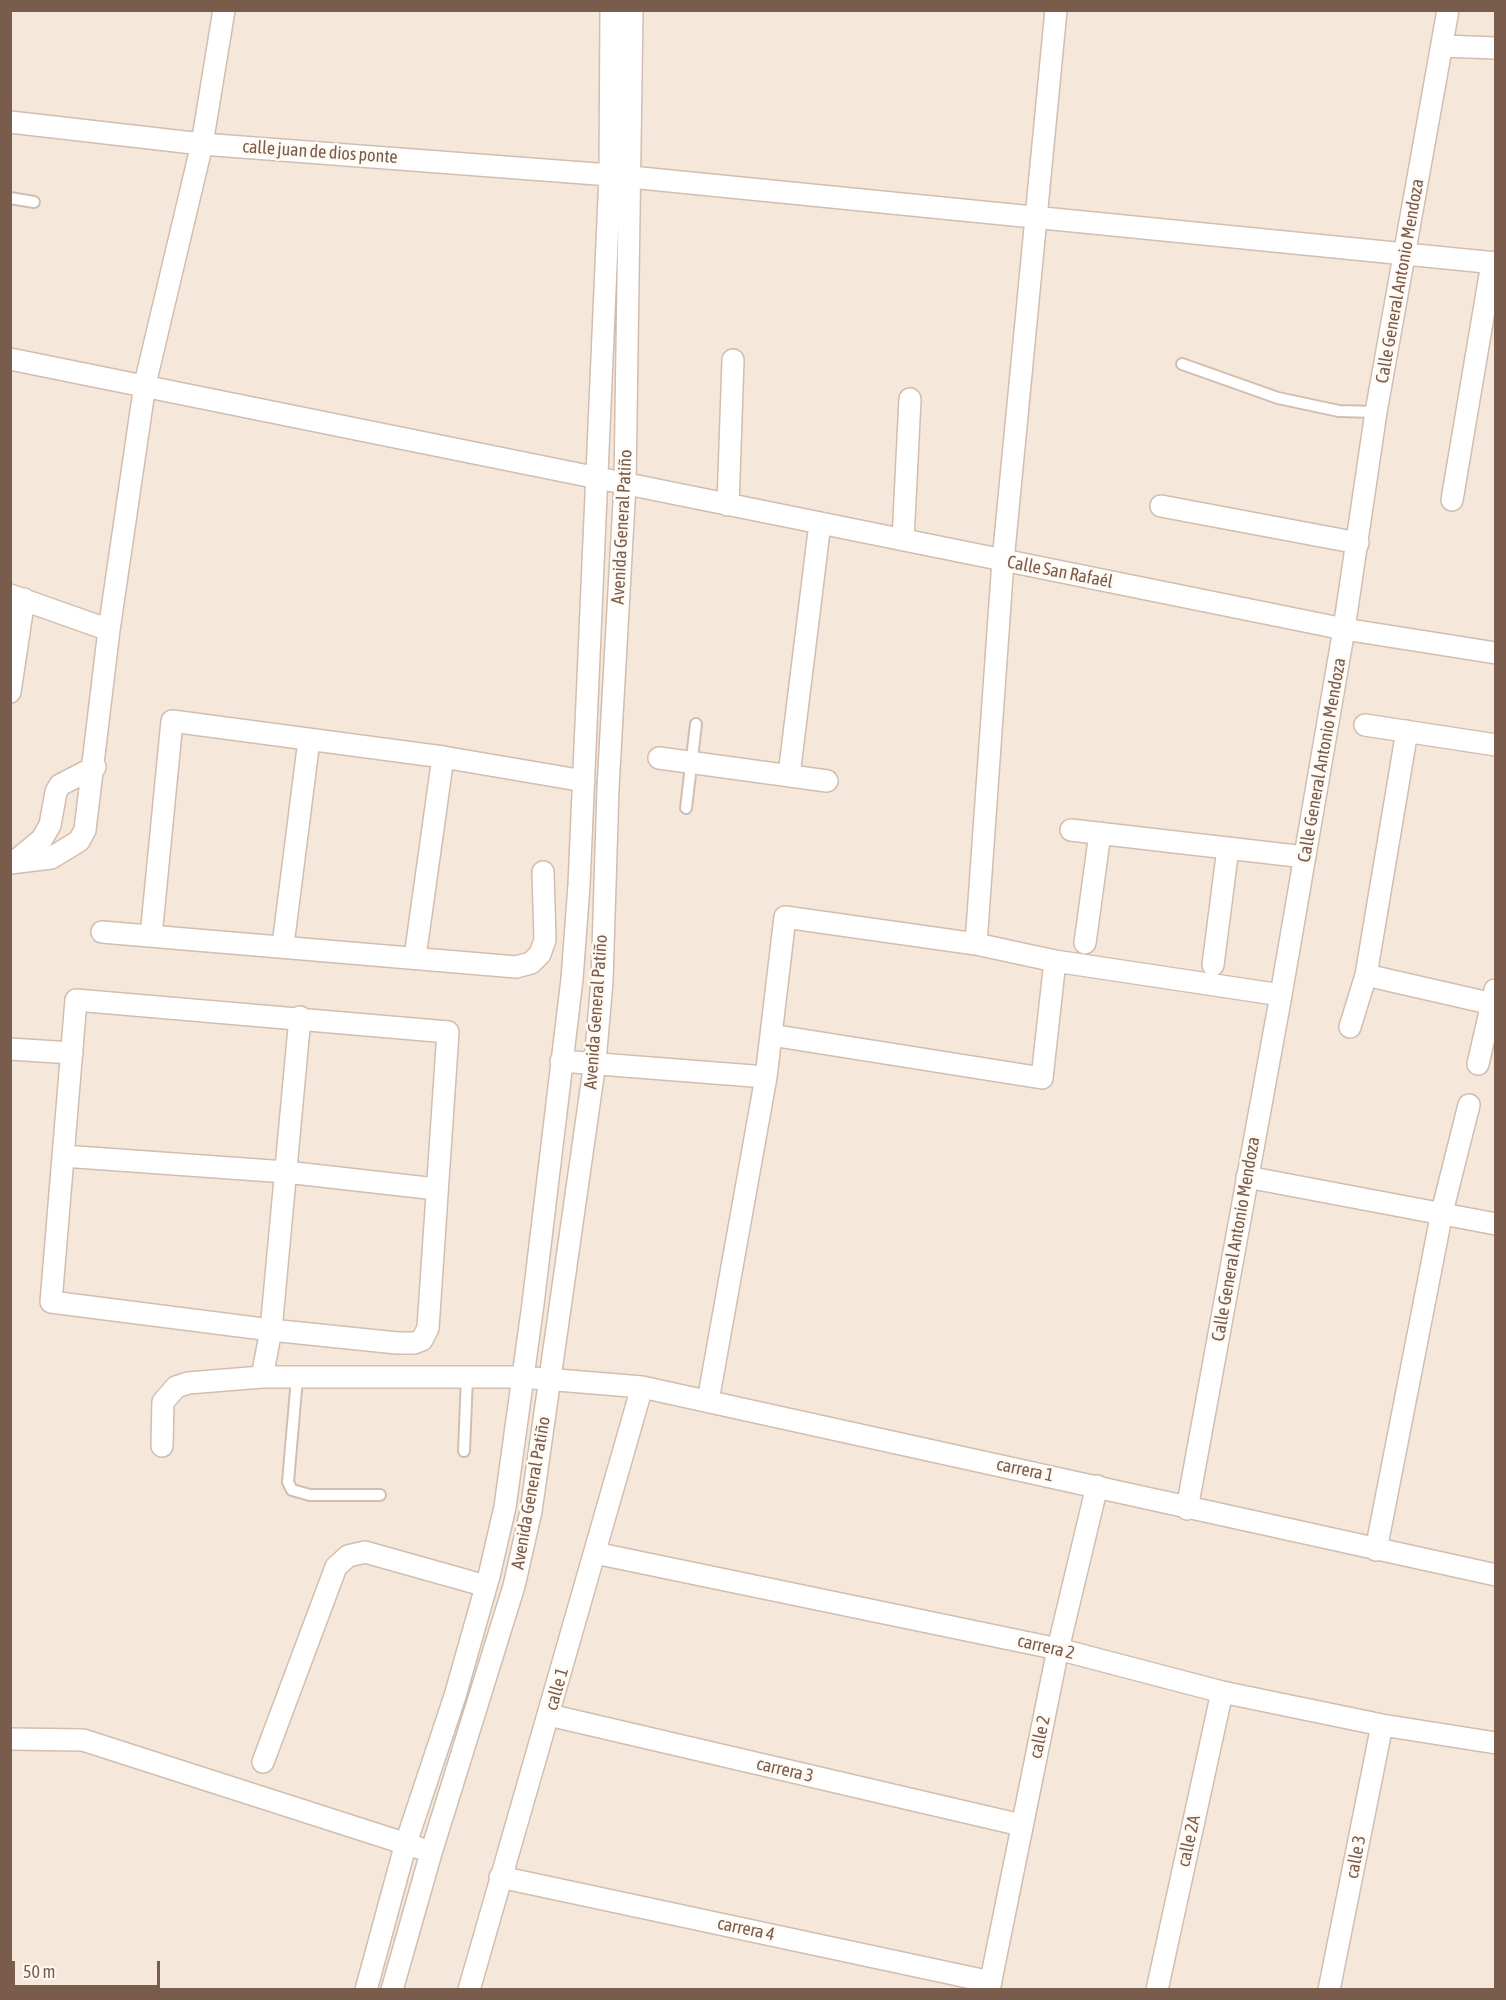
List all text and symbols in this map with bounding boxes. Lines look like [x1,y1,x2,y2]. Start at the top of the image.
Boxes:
street label: calle juan de dios ponte [242,136,398,168]
street label: Calle General Antonio Mendoza [1371,177,1429,385]
street label: Avenida General Patiño [607,449,637,605]
street label: Calle San Rafaél [1005,551,1115,593]
street label: Calle General Antonio Mendoza [1293,656,1351,864]
street label: Avenida General Patiño [580,934,612,1090]
street label: Calle General Antonio Mendoza [1207,1135,1265,1343]
street label: Avenida General Patiño [507,1415,555,1571]
street label: carrera 1 [994,1453,1056,1487]
street label: carrera 2 [1015,1630,1077,1664]
street label: calle 1 [541,1665,573,1713]
street label: calle 2 [1025,1713,1055,1761]
street label: carrera 3 [754,1753,816,1787]
street label: calle 2A [1173,1813,1205,1869]
street label: calle 3 [1341,1834,1371,1880]
street label: carrera 4 [715,1912,777,1946]
scale bar [15,1949,164,1987]
text: 50 m [23,1961,55,1982]

